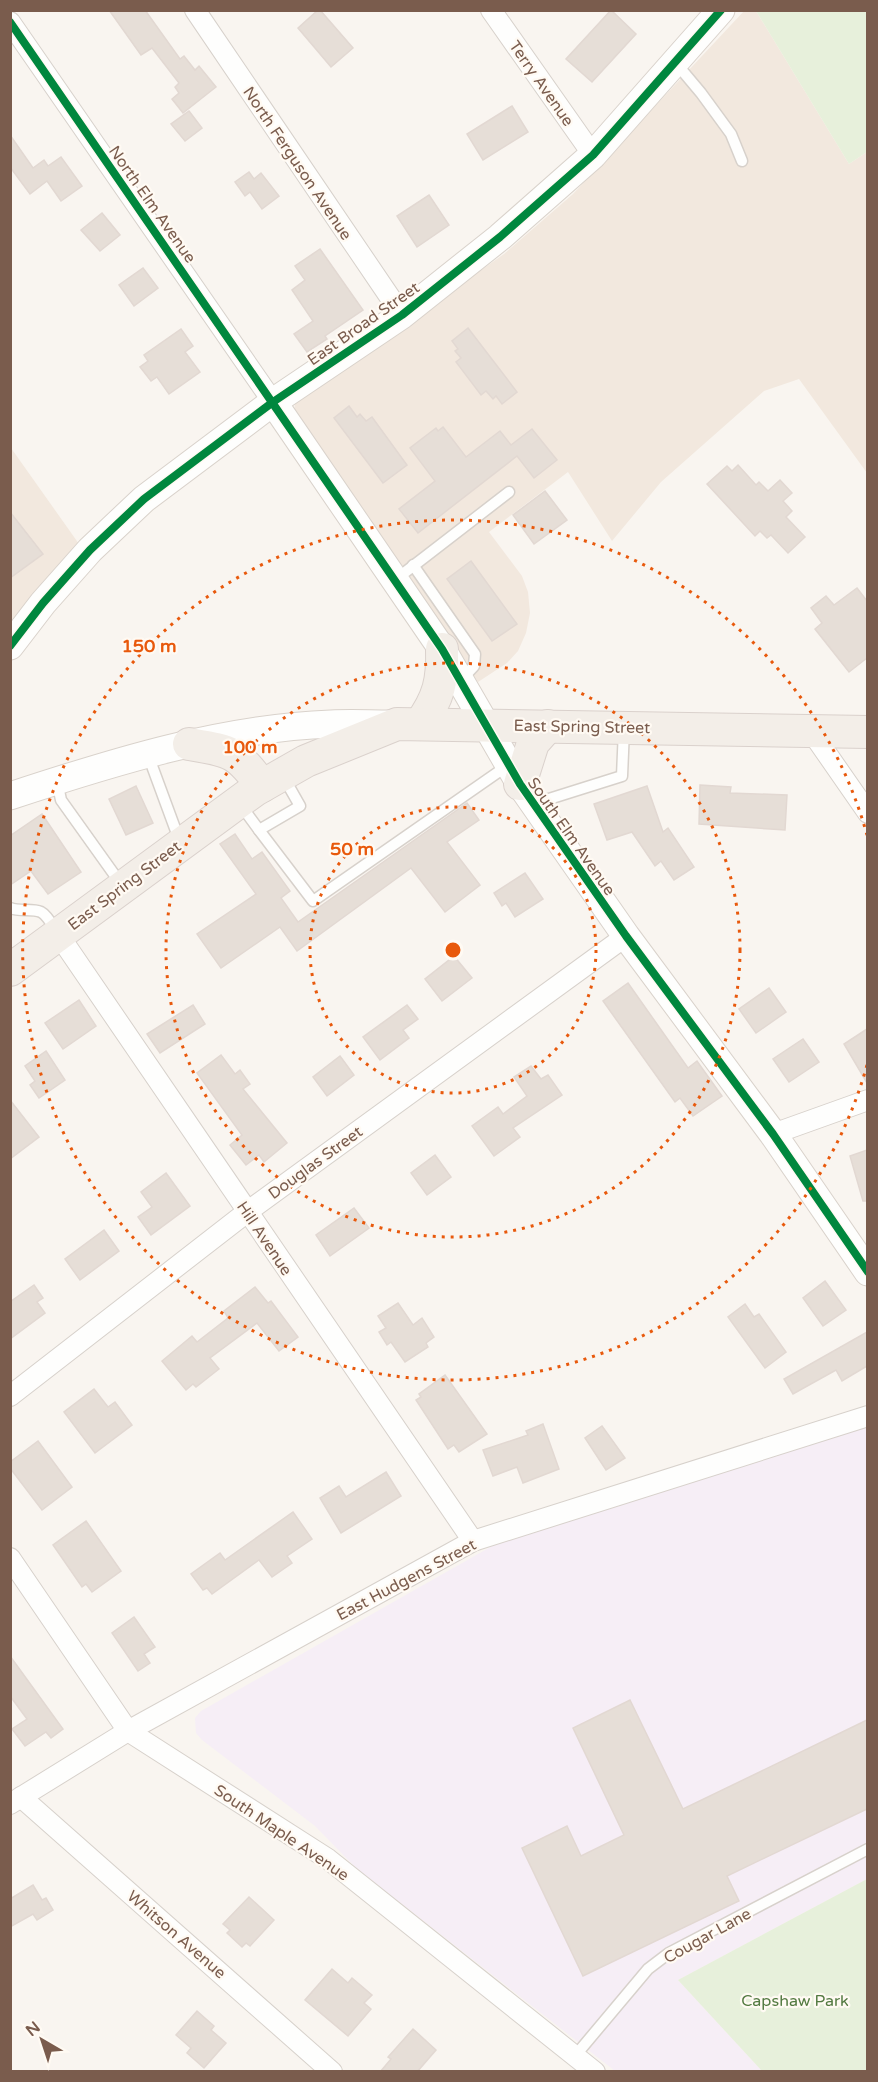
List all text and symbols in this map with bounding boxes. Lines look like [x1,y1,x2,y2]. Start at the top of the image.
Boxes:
street label: Terry Avenue [504,37,578,130]
street label: North Ferguson Avenue [238,83,356,244]
street label: North Elm Avenue [104,142,200,267]
street label: East Broad Street [304,278,424,370]
text: 150 m [121,635,177,657]
street label: East Spring Street [513,716,650,738]
text: 100 m [222,736,278,758]
street label: South Elm Avenue [523,774,619,900]
street label: East Spring Street [64,837,185,935]
text: 50 m [330,838,374,860]
centre of rings [443,940,463,960]
street label: Douglas Street [264,1122,367,1204]
street label: Hill Avenue [232,1198,296,1280]
street label: East Hudgens Street [333,1535,480,1625]
street label: South Maple Avenue [210,1780,353,1885]
street label: Whitson Avenue [123,1886,230,1983]
street label: Cougar Lane [660,1904,755,1968]
park label: Capshaw Park [741,1991,849,2011]
north arrow [12,2010,72,2070]
text: N [22,2017,44,2041]

